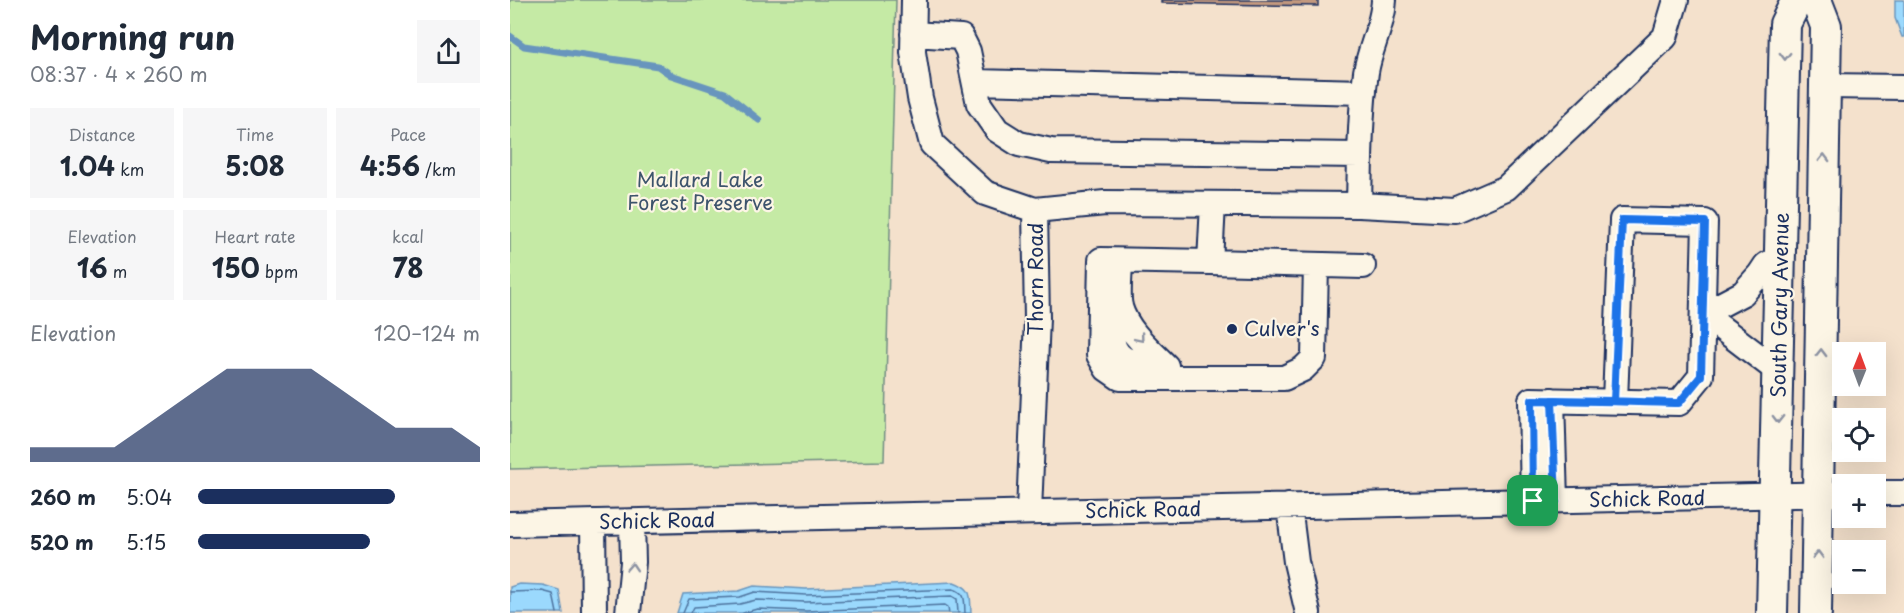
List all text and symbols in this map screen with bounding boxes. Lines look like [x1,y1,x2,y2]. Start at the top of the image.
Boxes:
text: Morning run [30,11,235,61]
button: share [417,20,480,83]
one-way arrow [1778,51,1791,60]
text: 08:37 · 4 × 260 m [30,59,208,89]
text: Distance [68,122,136,146]
text: Time [236,122,274,146]
text: Pace [390,122,426,146]
text: 1.04 [60,146,115,185]
text: 5:08 [225,146,285,185]
text: 4:56 [360,146,420,185]
one-way arrow [1818,153,1830,162]
text: km [115,157,144,181]
text: /km [420,157,456,181]
park label: Mallard Lake Forest Preserve [627,164,773,217]
street label: South Gary Avenue [1762,212,1796,398]
street label: Thorn Road [1020,223,1050,335]
text: Elevation [67,224,137,248]
text: Heart rate [215,224,295,248]
text: kcal [392,224,424,248]
text: 16 [77,248,107,287]
text: 150 [212,248,260,287]
text: 78 [393,248,423,287]
text: m [107,259,127,283]
text: bpm [260,259,298,283]
place label: Culver's [1244,313,1320,343]
text: Elevation [30,318,116,348]
text: 120–124 m [374,318,480,348]
marker: Culver's [1225,322,1239,336]
one-way arrow [1132,331,1143,342]
north arrow [1832,342,1886,396]
map controls [1832,342,1886,594]
one-way arrow [1815,348,1827,357]
button: locate [1832,408,1886,462]
one-way arrow [1771,414,1784,423]
button: + [1832,474,1886,528]
pin [1507,475,1558,526]
text: 260 m [30,482,96,512]
text: 5:04 [126,482,172,512]
street label: Schick Road [1588,482,1705,514]
icon: arrive [1516,484,1549,517]
street label: Schick Road [1084,493,1201,525]
street label: Schick Road [598,504,715,536]
text: 520 m [30,527,94,557]
text: 5:15 [126,527,166,557]
button: − [1832,540,1886,594]
one-way arrow [1811,550,1824,559]
one-way arrow [626,563,639,572]

